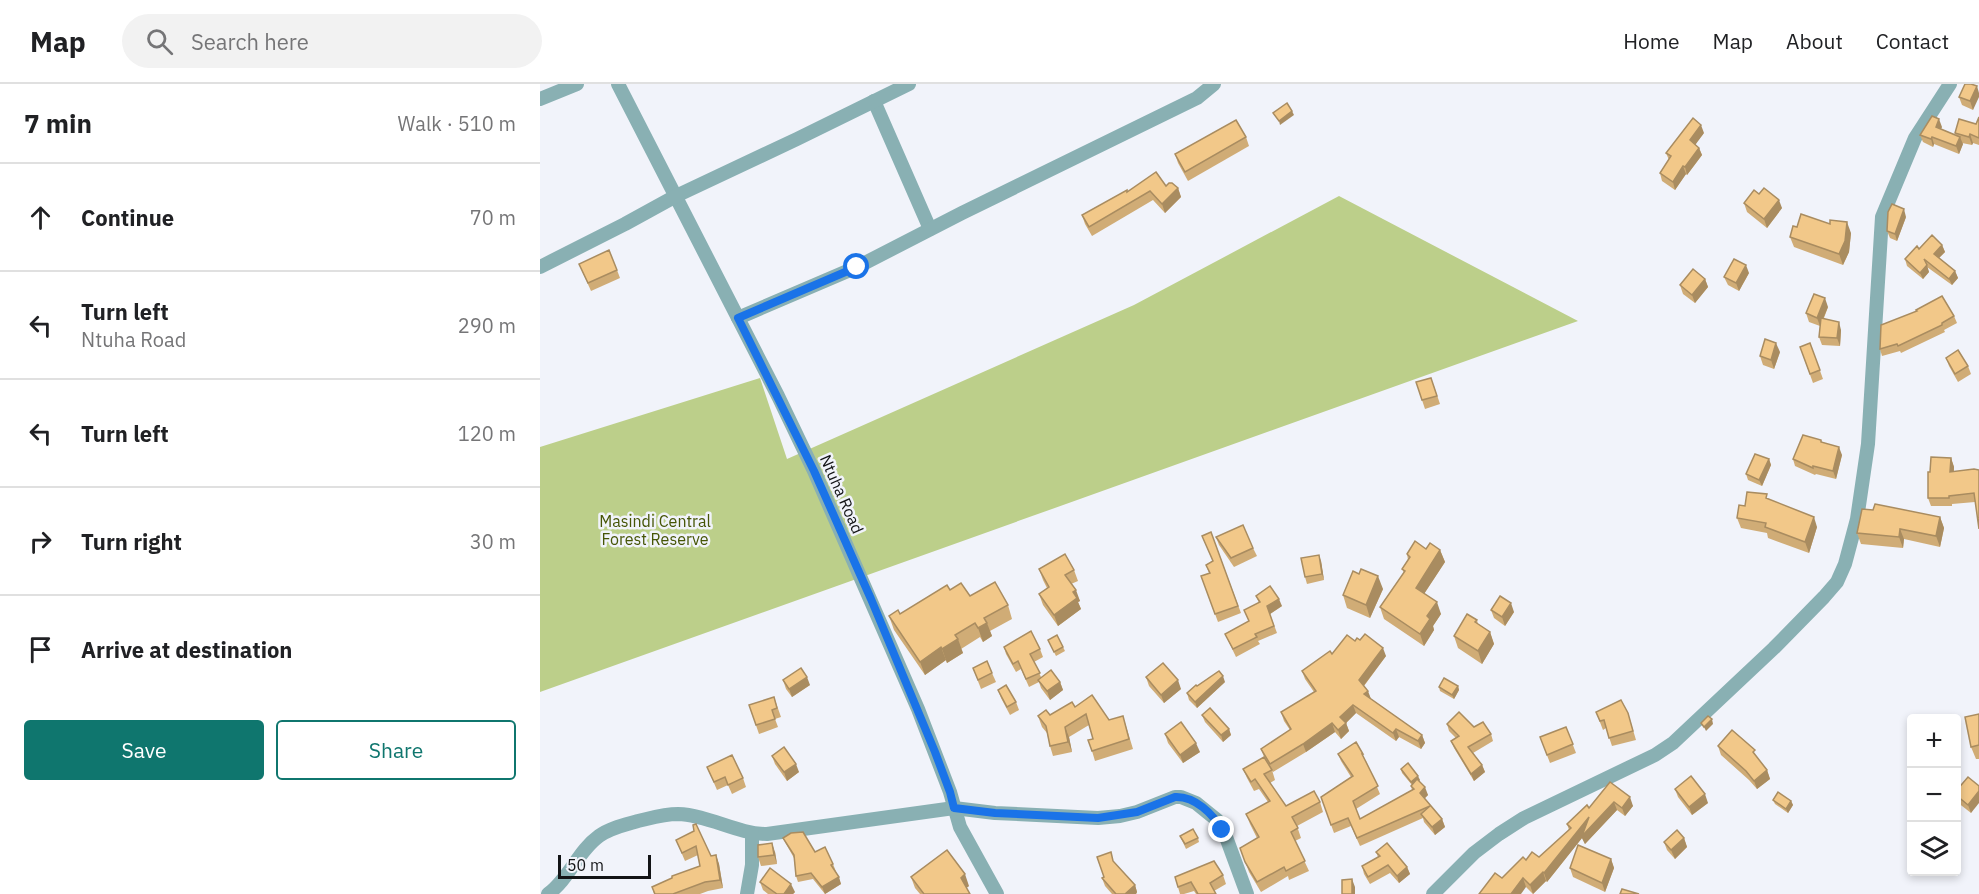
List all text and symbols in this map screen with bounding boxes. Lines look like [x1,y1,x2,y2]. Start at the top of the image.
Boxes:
search box [122,14,542,68]
text: Map [30,23,86,60]
icon: search [143,25,176,58]
text: Search here [191,27,309,56]
text: Home [1623,27,1680,55]
text: Map [1713,27,1753,55]
text: About [1786,27,1843,55]
text: Contact [1876,27,1949,55]
text: 7 min [24,106,92,140]
text: Walk · 510 m [398,110,516,137]
icon: ahead [24,201,57,234]
text: Continue [81,203,174,232]
text: 70 m [470,204,516,231]
route start [843,253,869,279]
text: Turn left [81,297,169,326]
icon: left [24,309,57,342]
text: 290 m [458,312,516,339]
text: Ntuha Road [81,326,186,353]
icon: left [24,417,57,450]
text: Turn left [81,419,169,448]
text: 120 m [458,420,516,447]
street label: Ntuha Road [816,451,868,537]
park label: Masindi Central Forest Reserve [599,511,711,549]
icon: right [24,525,57,558]
text: Turn right [81,527,182,556]
text: 30 m [470,528,516,555]
icon: arrive [24,633,57,666]
text: Arrive at destination [81,635,292,664]
map controls [1907,714,1961,876]
button: + [1907,714,1961,768]
button: Save [24,720,264,780]
button: Share [276,720,516,780]
button: − [1907,768,1961,822]
route end [1208,816,1234,842]
button: layers [1907,822,1961,876]
scale bar [558,852,651,880]
text: 50 m [567,855,604,875]

